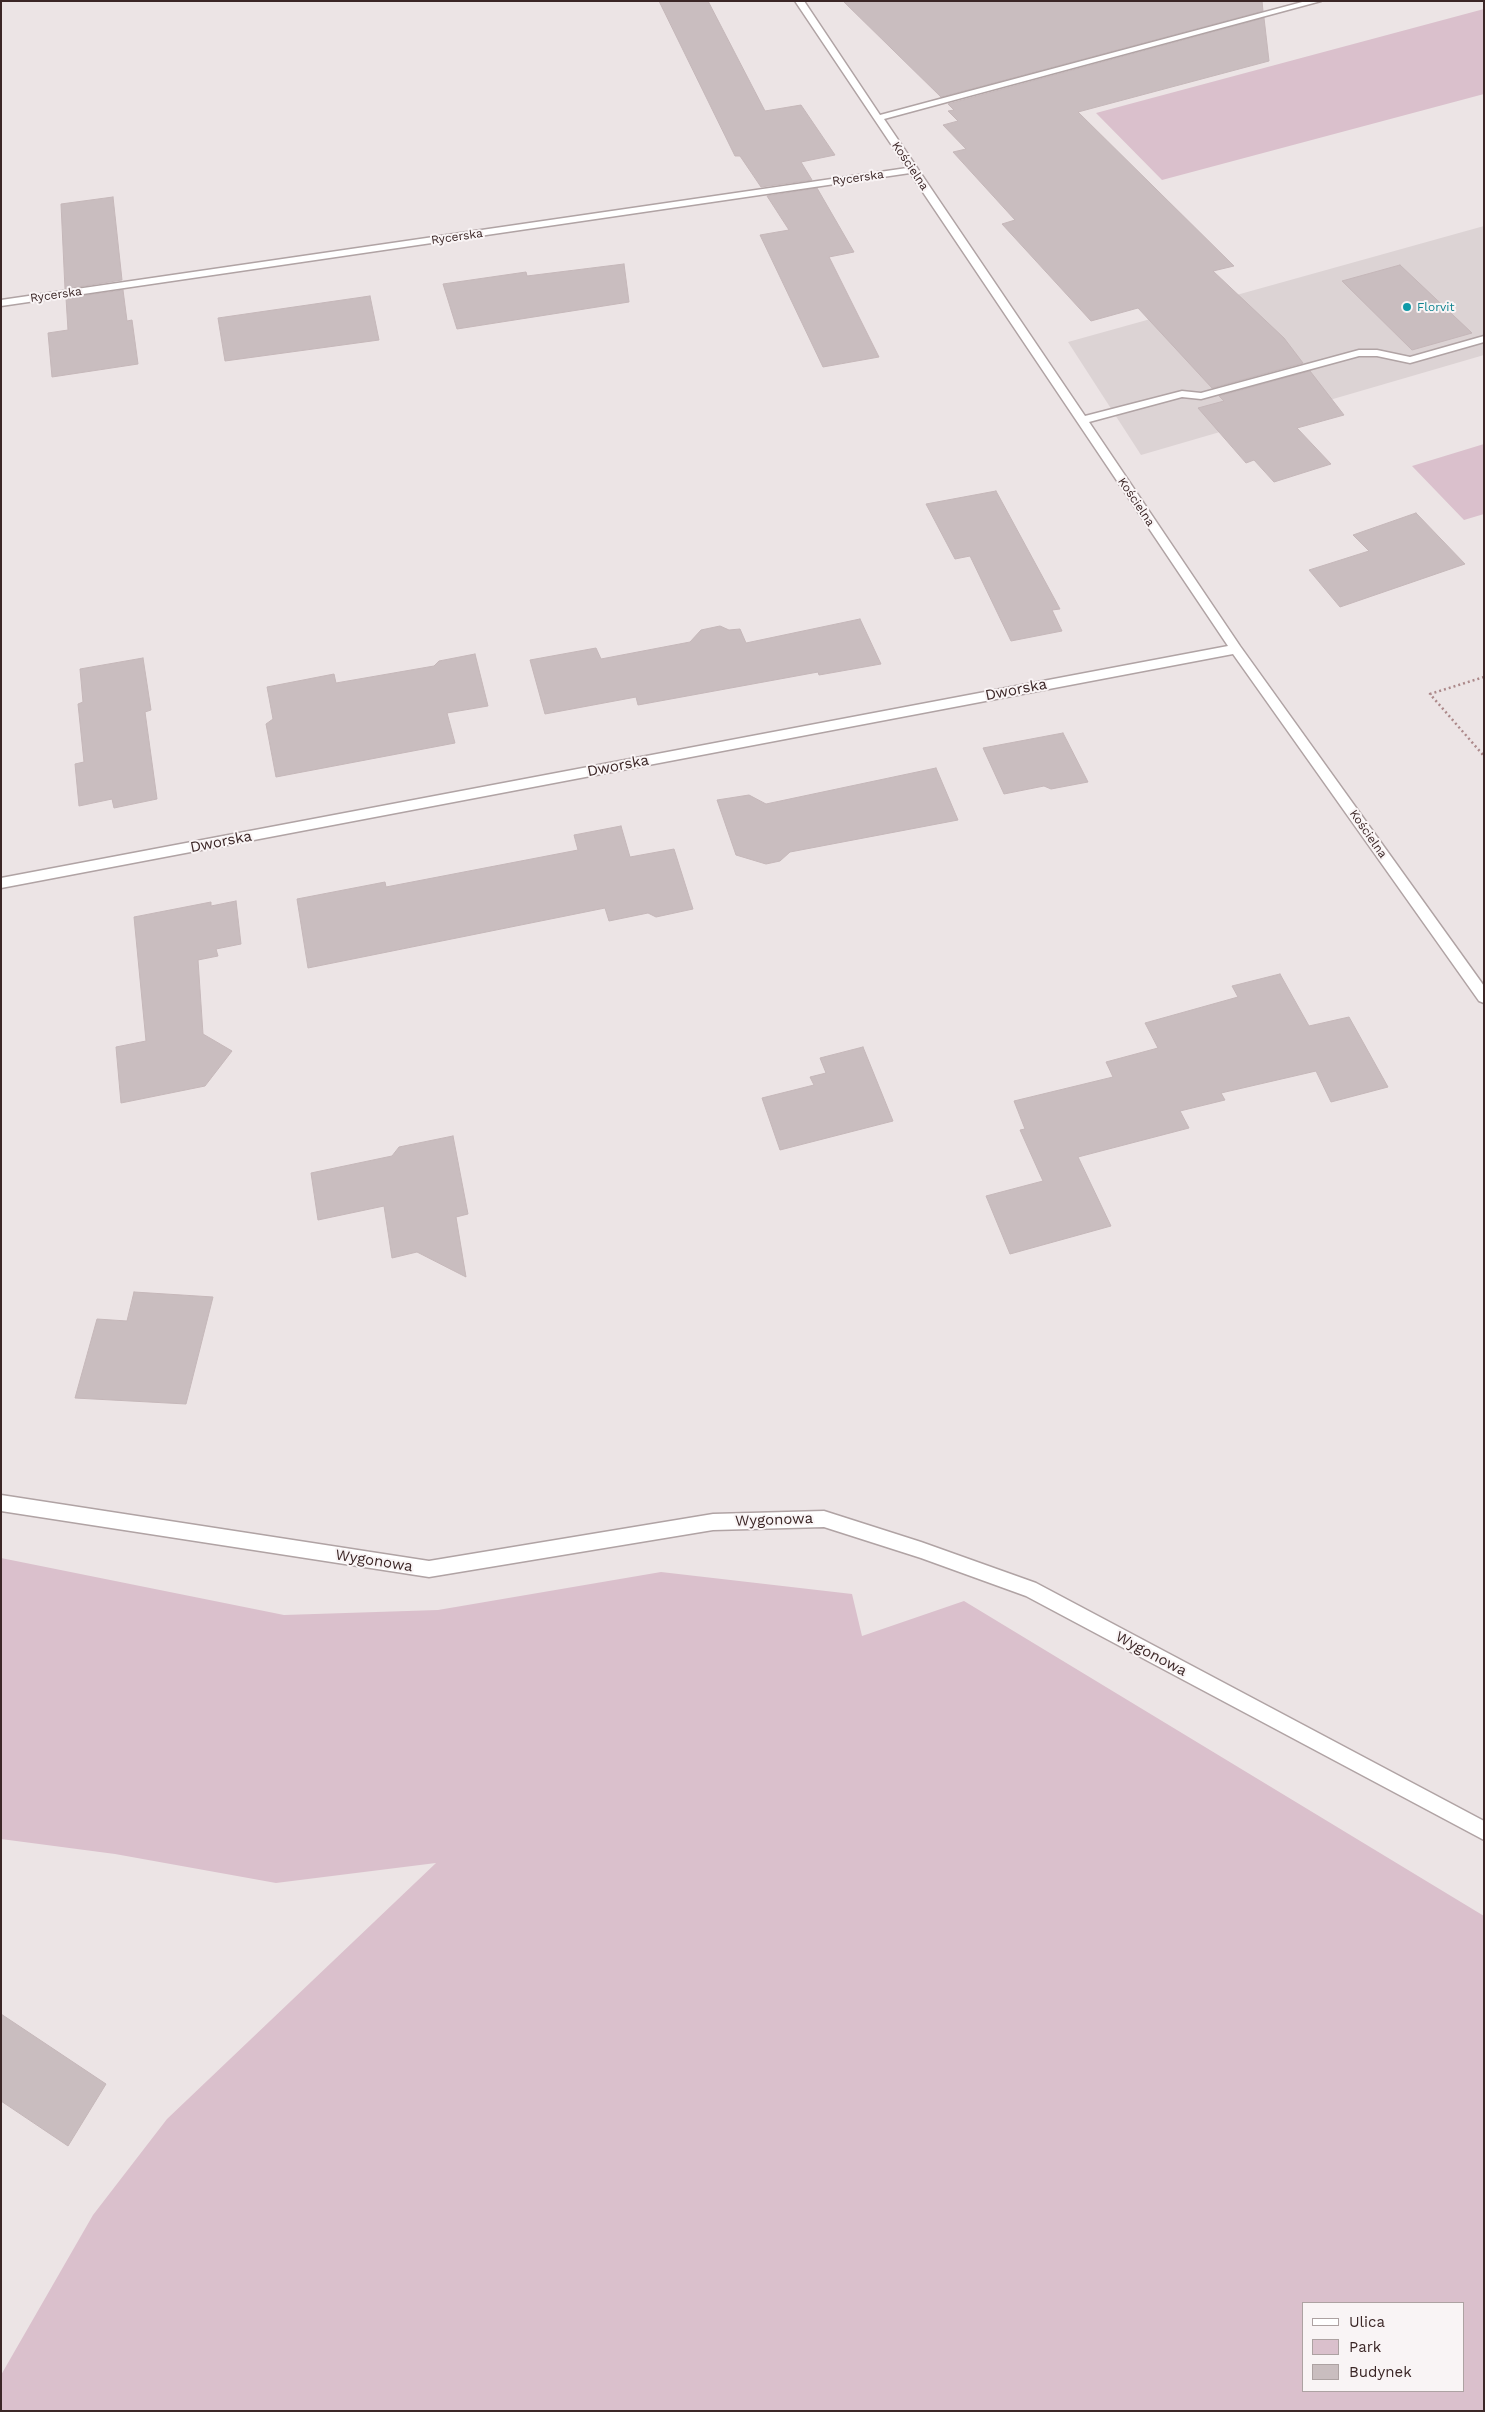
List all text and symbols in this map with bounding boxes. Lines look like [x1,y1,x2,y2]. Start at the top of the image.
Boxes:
street label: Kościelna [888,139,932,193]
street label: Rycerska [831,167,885,189]
street label: Rycerska [430,226,484,248]
street label: Rycerska [29,284,83,306]
place label: Florvit [1417,300,1455,314]
marker: Florvit [1401,301,1413,313]
street label: Kościelna [1114,475,1158,529]
street label: Dworska [984,675,1048,705]
street label: Dworska [586,751,650,781]
street label: Kościelna [1346,807,1390,861]
street label: Dworska [189,827,253,857]
street label: Wygonowa [735,1510,813,1530]
street label: Wygonowa [334,1546,414,1576]
street label: Wygonowa [1112,1628,1190,1680]
legend [1302,2302,1465,2392]
text: Ulica [1349,2313,1385,2331]
text: Park [1349,2338,1381,2356]
text: Budynek [1349,2363,1412,2381]

